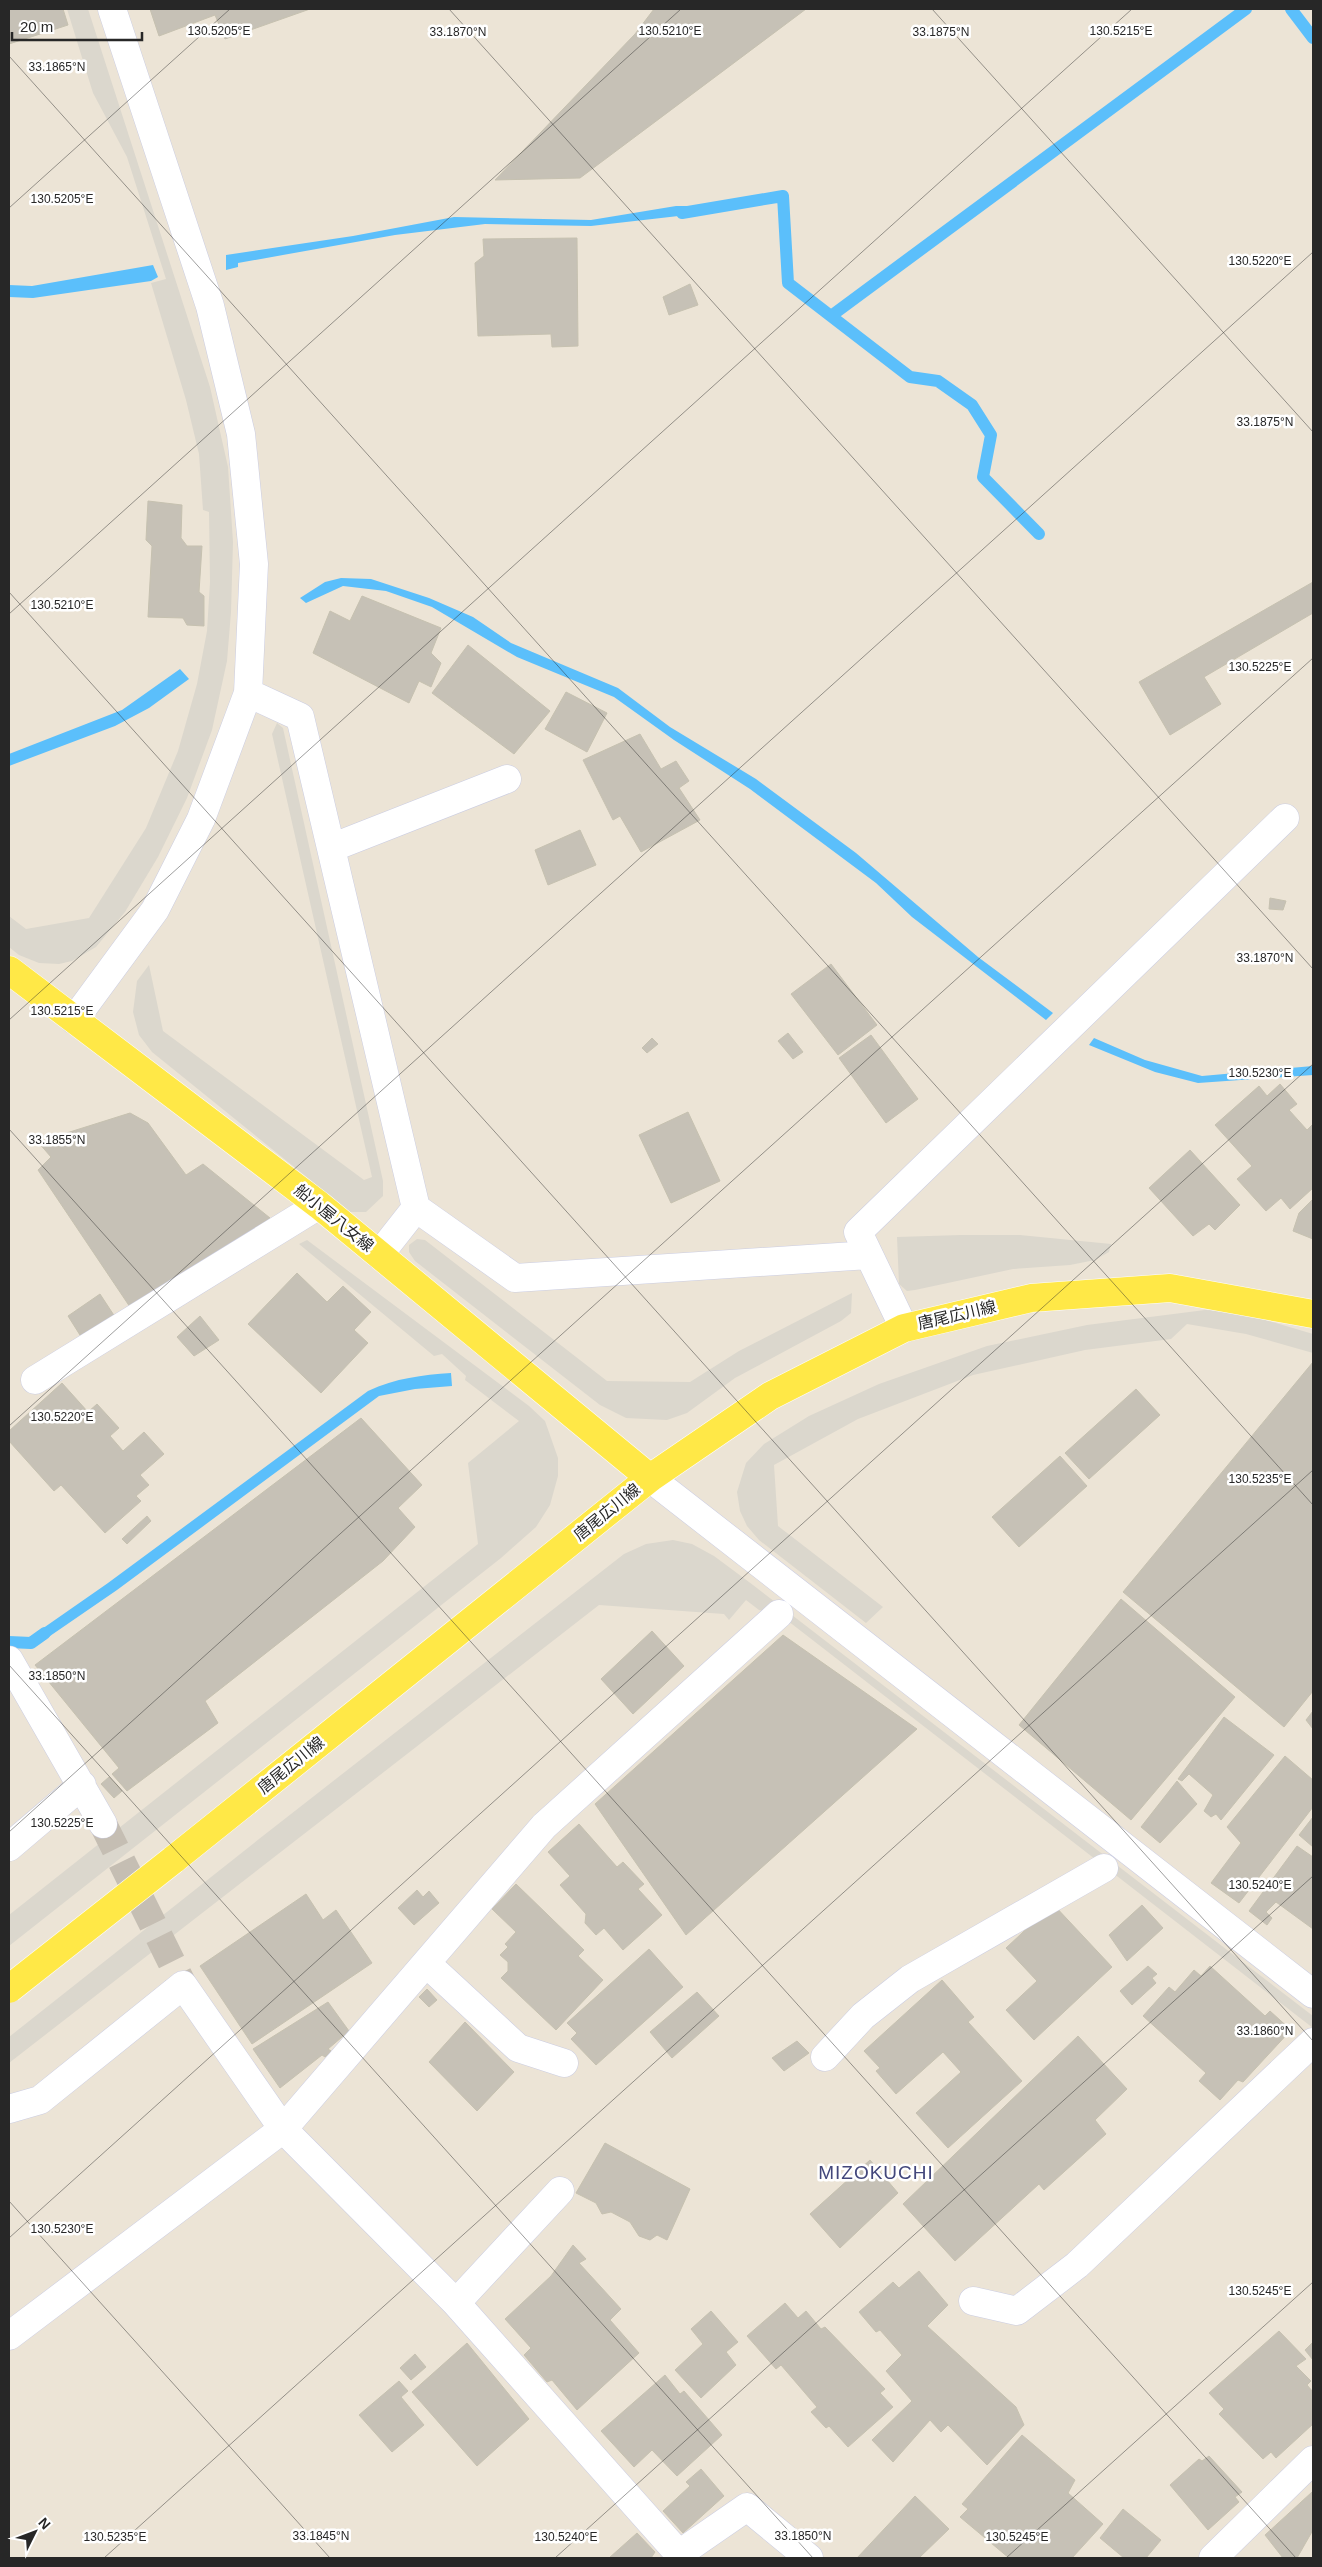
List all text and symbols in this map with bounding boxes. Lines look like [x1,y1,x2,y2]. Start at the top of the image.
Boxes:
scale bar [12,10,142,42]
text: 20 m [20,18,53,35]
text: 130.5205°E [188,24,250,38]
text: 130.5210°E [639,24,701,38]
text: 130.5215°E [1090,24,1152,38]
text: 33.1870°N [430,25,486,39]
text: 33.1875°N [913,25,969,39]
text: 33.1865°N [29,60,85,74]
text: 130.5205°E [31,192,93,206]
text: 130.5220°E [1229,254,1291,268]
text: 33.1875°N [1237,415,1293,429]
text: 130.5210°E [31,598,93,612]
text: 130.5225°E [1229,660,1291,674]
text: 33.1870°N [1237,951,1293,965]
text: 130.5215°E [31,1004,93,1018]
text: 130.5230°E [1229,1066,1291,1080]
text: 33.1855°N [29,1133,85,1147]
street label: 船小屋八女線 [291,1181,377,1255]
street label: 唐尾広川線 [916,1298,998,1332]
text: 130.5220°E [31,1410,93,1424]
text: 130.5235°E [1229,1472,1291,1486]
street label: 唐尾広川線 [571,1480,643,1544]
text: 33.1850°N [29,1669,85,1683]
street label: 唐尾広川線 [255,1733,327,1797]
text: 130.5225°E [31,1816,93,1830]
text: 130.5240°E [1229,1878,1291,1892]
text: 33.1860°N [1237,2024,1293,2038]
district label: MIZOKUCHI [818,2162,934,2183]
text: 130.5230°E [31,2222,93,2236]
text: 130.5245°E [1229,2284,1291,2298]
north arrow [10,2507,60,2557]
text: N [35,2514,54,2532]
text: 33.1845°N [293,2529,349,2543]
text: 33.1850°N [775,2529,831,2543]
text: 130.5235°E [84,2530,146,2544]
text: 130.5240°E [535,2530,597,2544]
text: 130.5245°E [986,2530,1048,2544]

